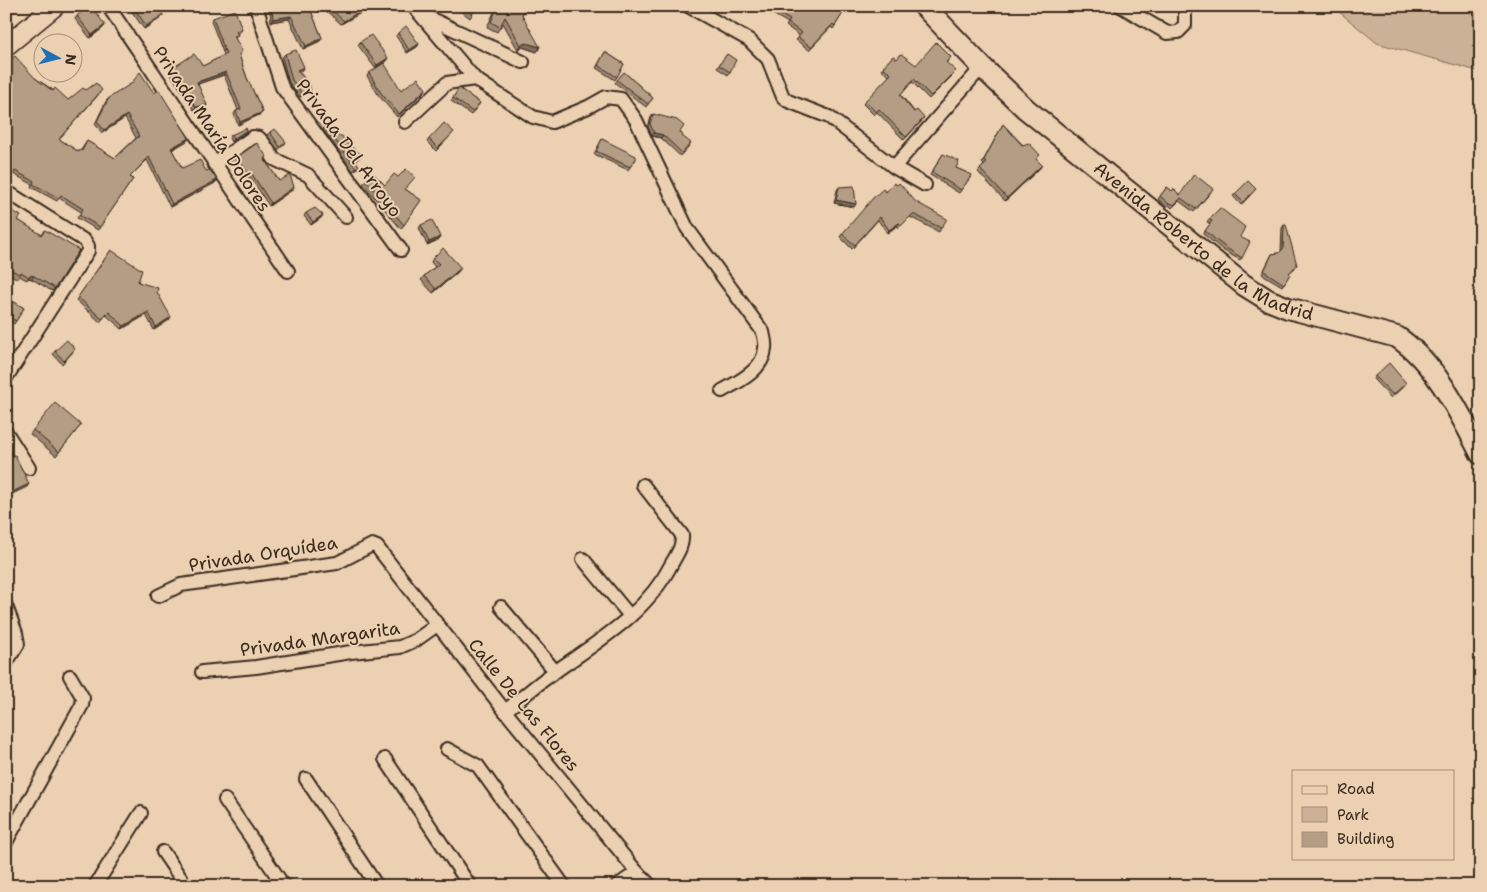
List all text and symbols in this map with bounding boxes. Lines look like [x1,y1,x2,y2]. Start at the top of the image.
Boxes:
north arrow [32,32,82,82]
street label: Privada María Dolores [148,41,276,217]
text: N [61,53,81,66]
street label: Privada Del Arroyo [291,74,407,222]
street label: Avenida Roberto de la Madrid [1088,156,1316,326]
street label: Privada Orquídea [187,530,339,578]
street label: Privada Margarita [238,616,402,662]
street label: Calle De Las Flores [463,633,585,777]
legend [1292,770,1454,860]
text: Road [1337,779,1375,799]
text: Park [1337,805,1369,825]
text: Building [1337,829,1394,849]

